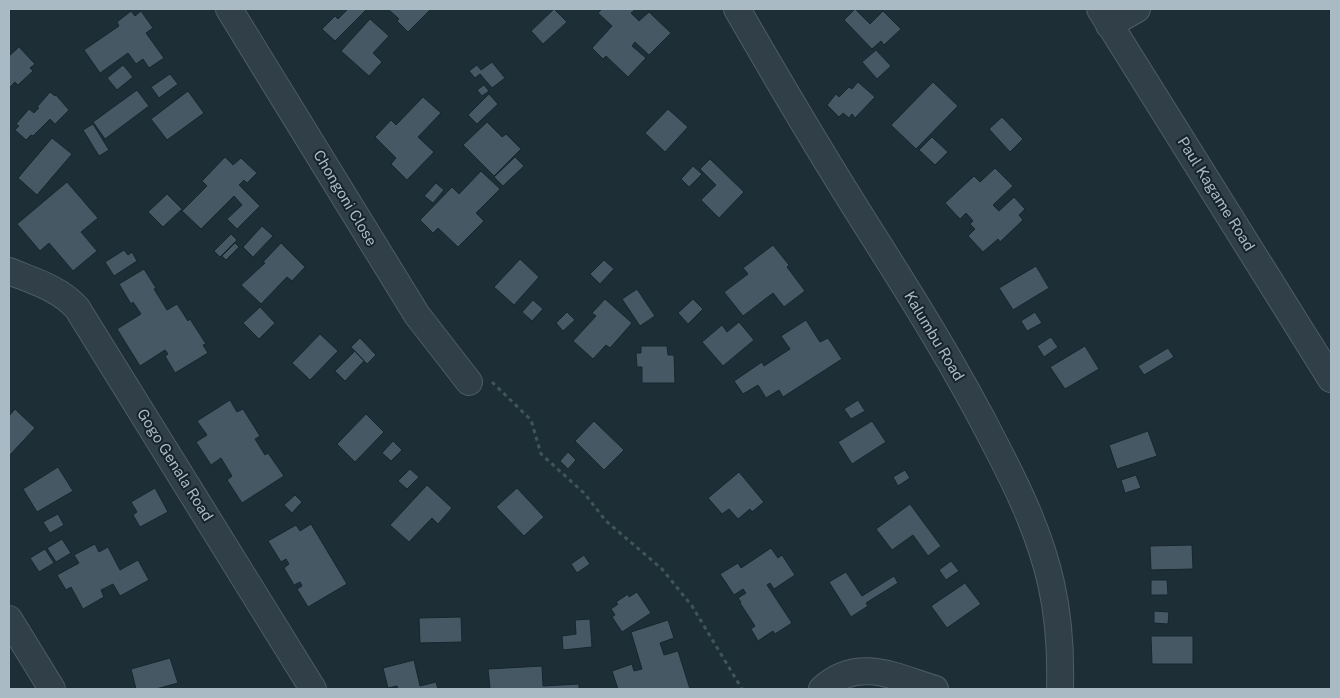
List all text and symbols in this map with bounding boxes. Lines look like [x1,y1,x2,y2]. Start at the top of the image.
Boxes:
street label: Paul Kagame Road [1174,134,1258,254]
street label: Chongoni Close [310,147,381,249]
street label: Kalumbu Road [901,288,968,384]
street label: Gogo Genala Road [134,406,217,524]

